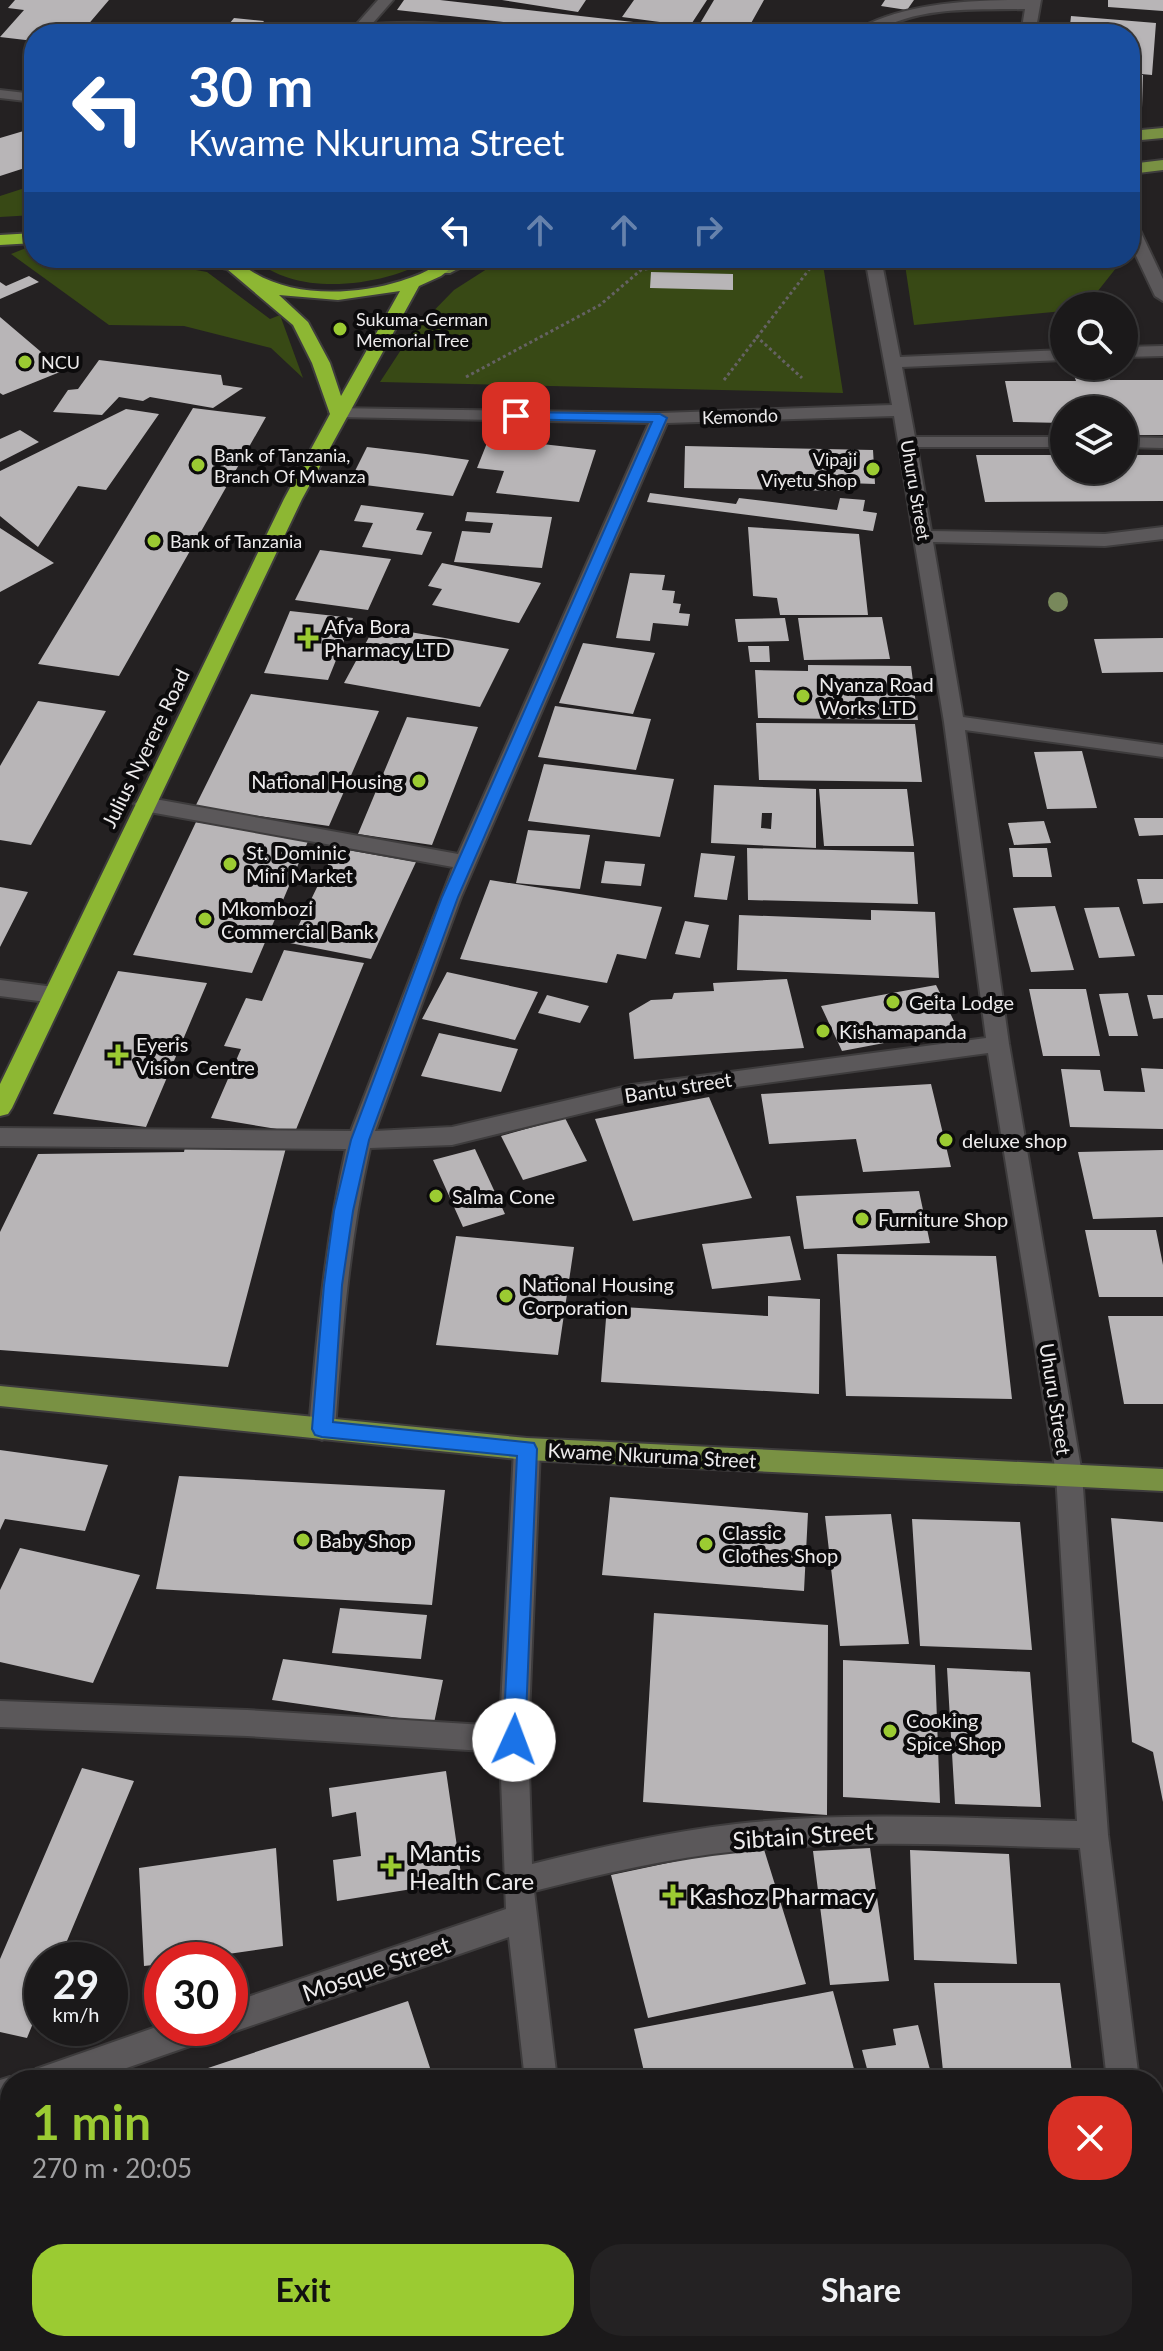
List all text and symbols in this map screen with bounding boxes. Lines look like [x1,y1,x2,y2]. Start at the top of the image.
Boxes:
text: 30 m [188,52,313,119]
icon: left [56,56,160,160]
text: Kwame Nkuruma Street [188,120,564,164]
icon: left [434,208,478,252]
icon: ahead [518,208,562,252]
icon: ahead [602,208,646,252]
icon: right [686,208,730,252]
map controls [1050,292,1138,484]
button: search [1050,292,1138,380]
place label: Sukuma-German Memorial Tree [356,308,488,351]
marker: Sukuma-German Memorial Tree [331,320,349,338]
place label: NCU [41,351,80,373]
marker: NCU [16,353,34,371]
pin [482,382,550,450]
icon: arrive [494,394,538,438]
button: layers [1050,396,1138,484]
street label: Kemondo [702,404,778,428]
street label: Uhuru Street [896,438,936,543]
place label: Bank of Tanzania, Branch Of Mwanza [214,444,366,487]
place label: Vipaji Viyetu Shop [761,448,857,491]
marker: Bank of Tanzania, Branch Of Mwanza [189,456,207,474]
marker: Vipaji Viyetu Shop [864,460,882,478]
place label: Bank of Tanzania [170,530,302,552]
marker: Bank of Tanzania [145,532,163,550]
place label: Afya Bora Pharmacy LTD [324,614,451,661]
marker: Afya Bora Pharmacy LTD [299,629,317,647]
street label: Julius Nyerere Road [96,665,194,831]
place label: Nyanza Road Works LTD [819,672,934,719]
marker: Nyanza Road Works LTD [794,687,812,705]
place label: National Housing [251,769,403,793]
marker: National Housing [410,772,428,790]
place label: St. Dominic Mini Market [246,840,353,887]
marker: St. Dominic Mini Market [221,855,239,873]
place label: Mkombozi Commercial Bank [221,896,375,943]
marker: Mkombozi Commercial Bank [196,910,214,928]
place label: Geita Lodge [909,990,1014,1014]
marker: Geita Lodge [884,993,902,1011]
place label: Kishamapanda [839,1019,967,1043]
marker: Kishamapanda [814,1022,832,1040]
place label: Eyeris Vision Centre [136,1032,255,1079]
marker: Eyeris Vision Centre [107,1044,129,1066]
street label: Bantu street [623,1067,733,1107]
place label: deluxe shop [962,1128,1067,1152]
marker: deluxe shop [937,1131,955,1149]
place label: Salma Cone [452,1184,555,1208]
marker: Salma Cone [427,1187,445,1205]
place label: Furniture Shop [878,1207,1008,1231]
marker: Furniture Shop [853,1210,871,1228]
place label: National Housing Corporation [522,1272,674,1319]
marker: National Housing Corporation [497,1287,515,1305]
street label: Uhuru Street [1035,1341,1077,1457]
street label: Kwame Nkuruma Street [547,1438,757,1472]
place label: Classic Clothes Shop [722,1520,838,1567]
place label: Baby Shop [319,1528,412,1552]
marker: Baby Shop [294,1531,312,1549]
marker: Classic Clothes Shop [697,1535,715,1553]
position arrow [472,1698,556,1782]
place label: Cooking Spice Shop [906,1708,1002,1755]
marker: Cooking Spice Shop [881,1722,899,1740]
street label: Sibtain Street [732,1816,875,1854]
place label: Mantis Health Care [409,1838,534,1895]
marker: Mantis Health Care [380,1855,402,1877]
place label: Kashoz Pharmacy [689,1881,875,1910]
marker: Kashoz Pharmacy [664,1886,682,1904]
street label: Mosque Street [298,1929,454,2007]
speed limit sign: 30 [144,1942,248,2046]
text: 29 [53,1960,99,2008]
text: km/h [53,2002,99,2026]
text: 1 min [32,2093,151,2150]
button: close [1048,2096,1132,2180]
text: 270 m · 20:05 [32,2152,192,2184]
button: Exit [32,2244,574,2336]
button: Share [590,2244,1132,2336]

